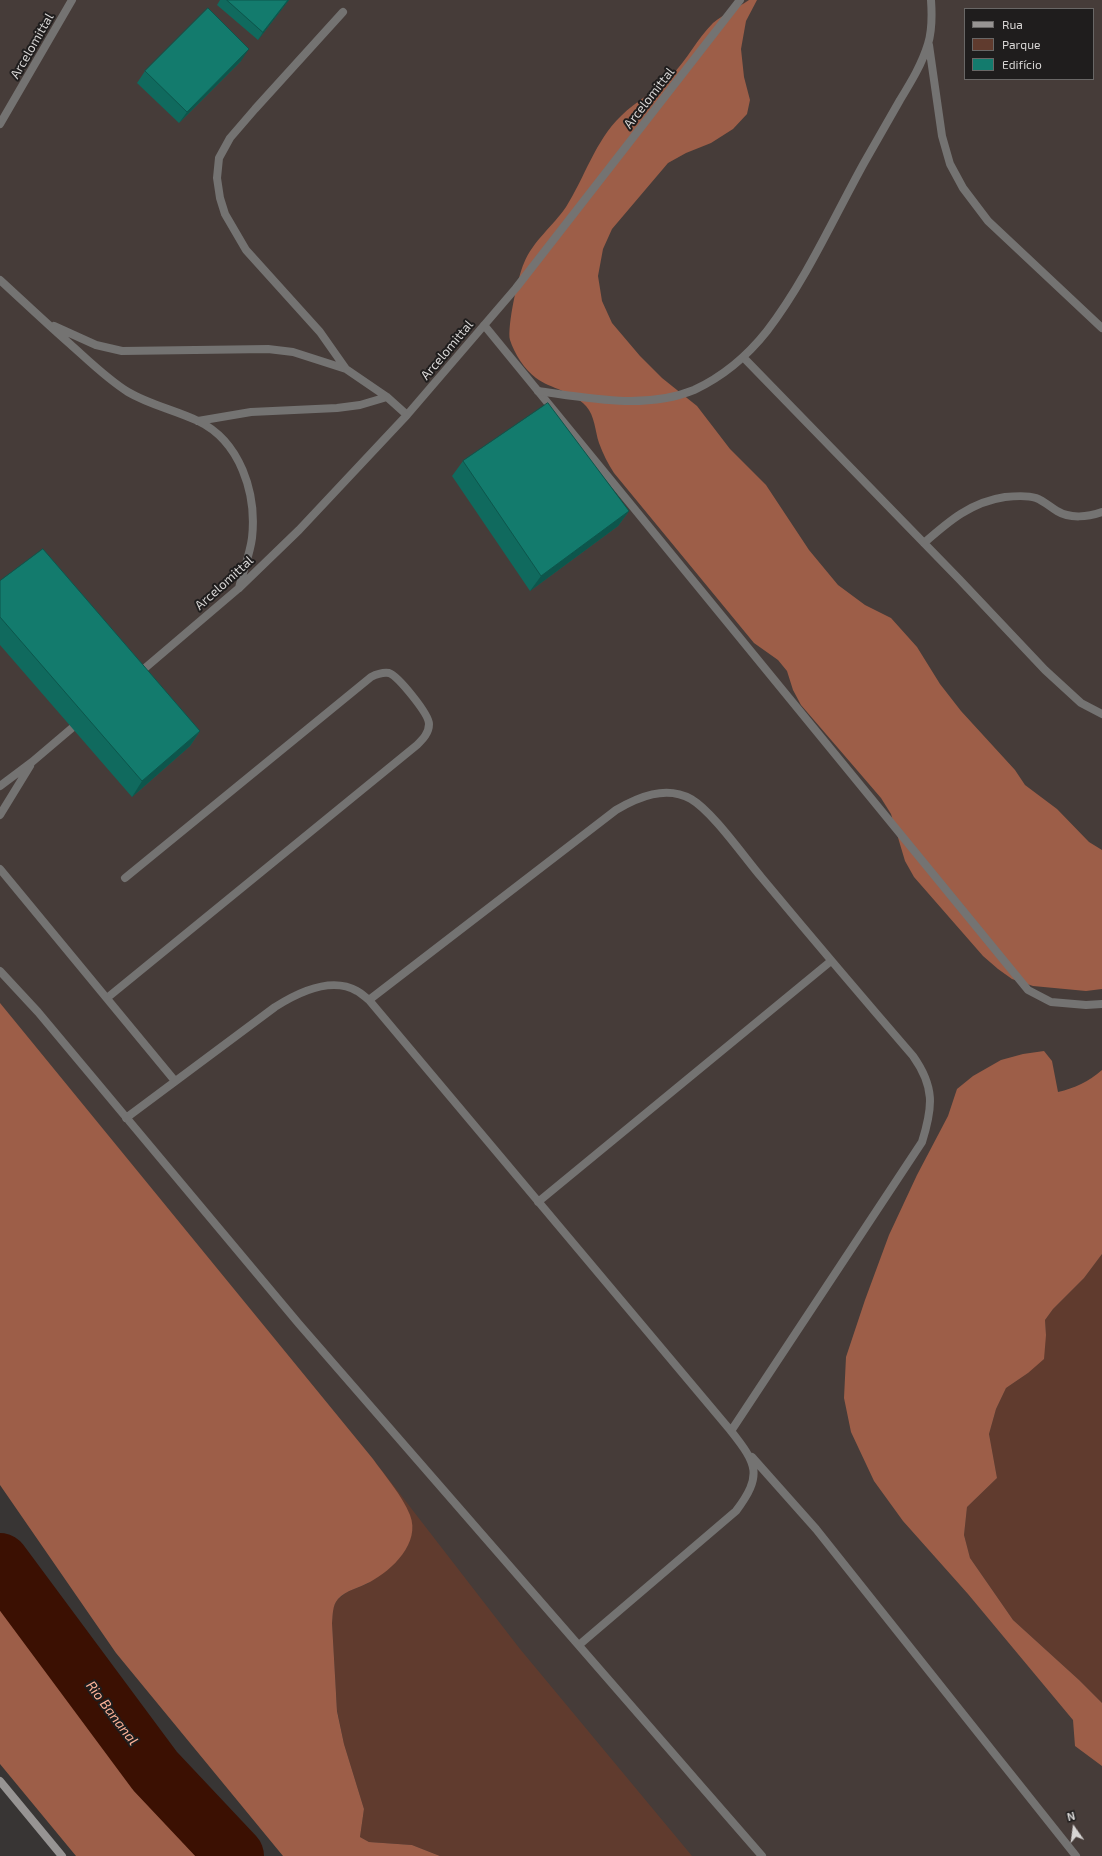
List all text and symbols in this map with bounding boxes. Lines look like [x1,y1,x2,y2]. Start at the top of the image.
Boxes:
legend [964,8,1094,80]
street label: Arcelomittal [7,10,57,82]
text: Rua [1002,17,1023,31]
text: Parque [1002,37,1040,51]
text: Edifício [1002,57,1042,71]
street label: Arcelomittal [620,64,678,132]
street label: Arcelomittal [418,317,476,383]
street label: Arcelomittal [192,553,256,613]
water label: Rio Bananal [82,1678,142,1748]
north arrow [1054,1808,1094,1848]
text: N [1066,1809,1076,1823]

